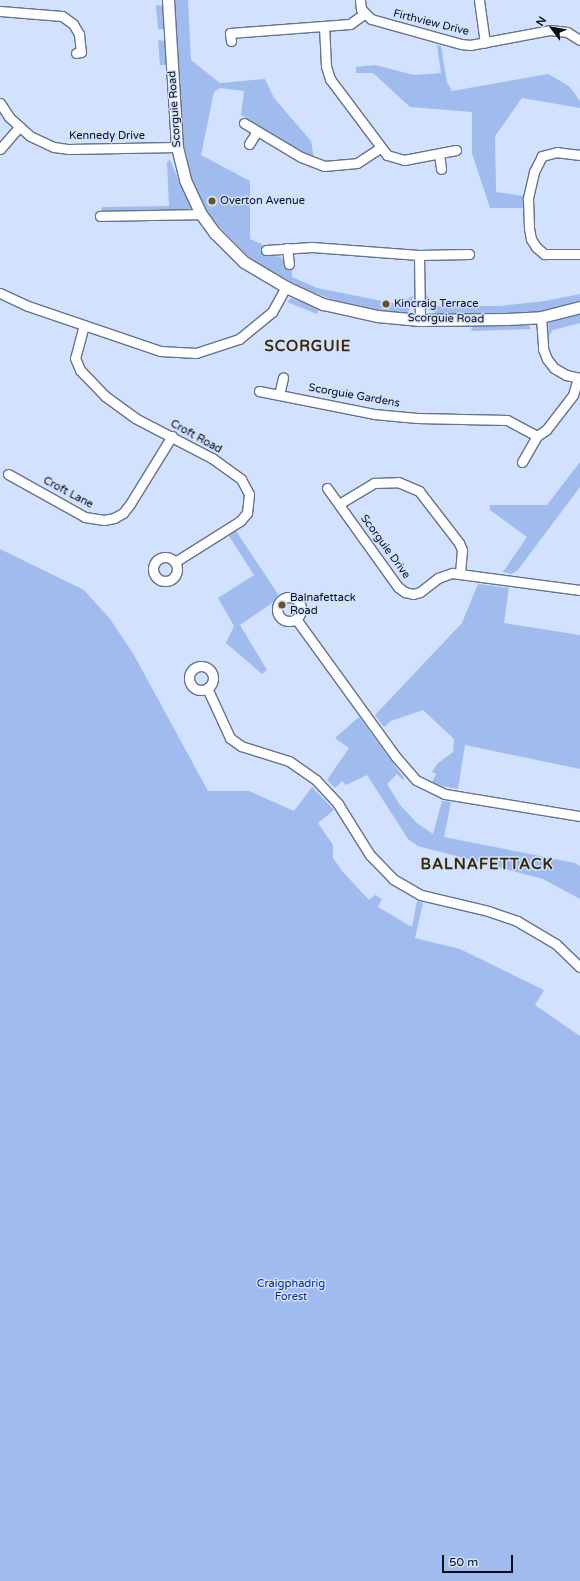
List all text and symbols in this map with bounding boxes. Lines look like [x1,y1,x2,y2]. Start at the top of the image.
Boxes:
street label: Firthview Drive [392,7,470,39]
north arrow [532,8,572,48]
text: N [534,14,549,29]
street label: Scorguie Road [166,70,184,148]
street label: Kennedy Drive [69,129,145,143]
place label: Overton Avenue [220,194,305,208]
marker: Overton Avenue [207,196,217,206]
place label: Kincraig Terrace [394,297,478,311]
marker: Kincraig Terrace [381,299,391,309]
street label: Scorguie Road [408,312,484,326]
district label: SCORGUIE [265,338,351,356]
street label: Scorguie Gardens [307,381,401,411]
street label: Croft Road [168,417,224,457]
street label: Croft Lane [41,474,95,512]
street label: Scorguie Drive [357,512,413,582]
place label: Balnafettack Road [290,592,356,618]
marker: Balnafettack Road [277,600,287,610]
district label: BALNAFETTACK [421,856,553,874]
park label: Craigphadrig Forest [257,1278,325,1304]
scale bar [444,1547,515,1573]
text: 50 m [449,1555,478,1569]

